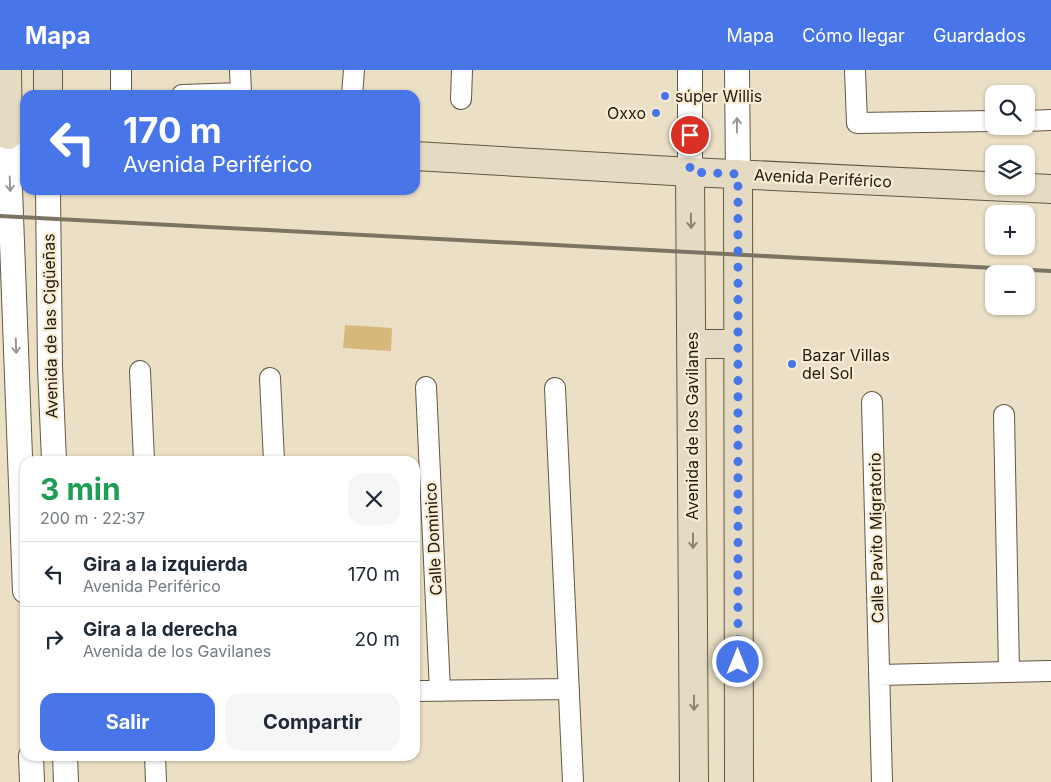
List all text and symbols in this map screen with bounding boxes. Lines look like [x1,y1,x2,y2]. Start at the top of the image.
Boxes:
text: Mapa [25,21,91,50]
text: Mapa [727,25,774,46]
text: Cómo llegar [802,25,905,46]
text: Guardados [933,25,1026,46]
map controls [985,85,1035,315]
button: search [985,85,1035,135]
place label: súper Willis [675,86,762,106]
marker: súper Willis [659,90,671,102]
place label: Oxxo [607,103,646,123]
marker: Oxxo [650,107,662,119]
text: 170 m [123,109,222,151]
icon: left [40,110,105,175]
pin [669,114,711,156]
one-way arrow [732,117,742,134]
icon: arrive [676,121,704,149]
button: layers [985,145,1035,195]
text: Avenida Periférico [123,151,313,177]
street label: Avenida Periférico [754,164,892,192]
one-way arrow [5,176,14,192]
button: + [985,205,1035,255]
one-way arrow [686,213,695,229]
street label: Avenida de las Cigüeñas [38,233,62,419]
button: − [985,265,1035,315]
street label: Avenida de los Gavilanes [682,332,702,520]
one-way arrow [11,338,20,354]
place label: Bazar Villas del Sol [802,345,890,383]
marker: Bazar Villas del Sol [786,358,798,370]
street label: Calle Pavito Migratorio [865,452,887,624]
text: 3 min [40,471,121,507]
button: close [348,473,400,525]
street label: Calle Dominico [420,482,446,596]
text: 200 m · 22:37 [40,508,145,528]
one-way arrow [688,532,698,549]
text: Gira a la izquierda [83,553,248,576]
icon: left [40,560,68,588]
text: 170 m [348,563,400,586]
text: Avenida Periférico [83,576,221,596]
text: Gira a la derecha [83,618,238,641]
icon: right [40,625,68,653]
text: 20 m [354,628,400,651]
position arrow [711,635,763,687]
text: Avenida de los Gavilanes [83,641,271,661]
button: Salir [40,693,215,751]
button: Compartir [225,693,400,751]
one-way arrow [689,695,699,711]

